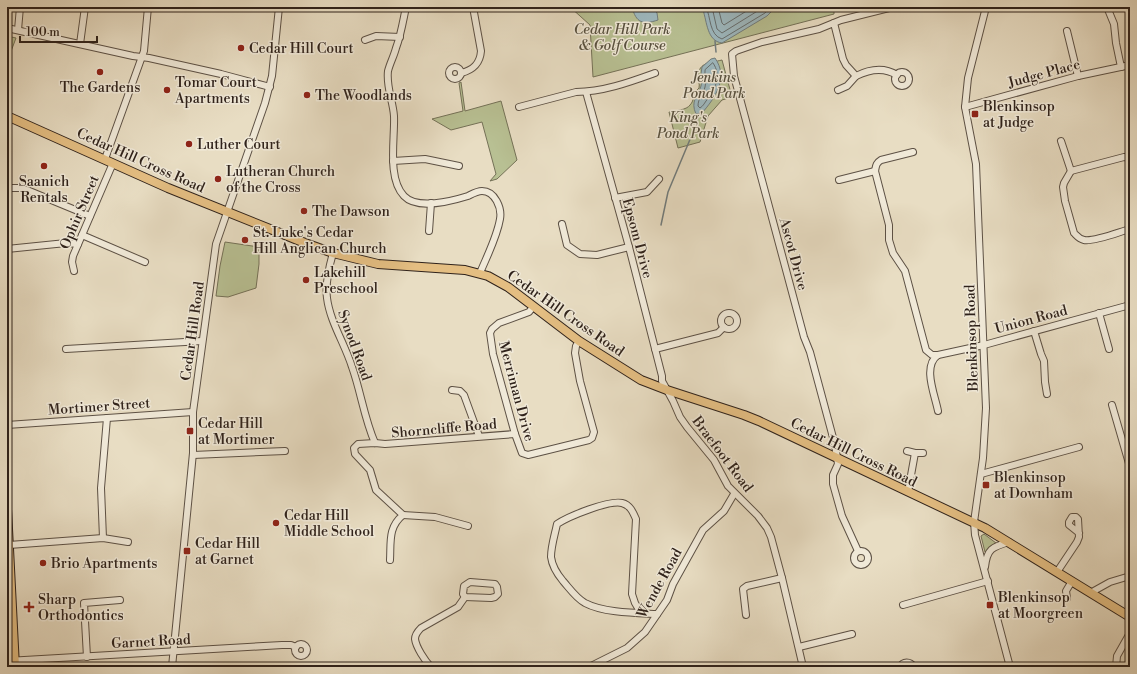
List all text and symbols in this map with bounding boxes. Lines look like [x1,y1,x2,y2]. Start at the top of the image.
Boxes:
scale bar [20,18,97,44]
park label: Cedar Hill Park & Golf Course [574,21,670,55]
text: 100 m [26,25,60,40]
place label: Cedar Hill Court [249,40,354,58]
marker: Cedar Hill Court [236,43,246,53]
street label: Judge Place [1005,56,1082,92]
marker: The Gardens [95,67,105,77]
park label: Jenkins Pond Park [682,69,745,103]
place label: Tomar Court Apartments [174,74,257,108]
place label: The Gardens [60,79,140,97]
marker: Tomar Court Apartments [162,85,172,95]
place label: The Woodlands [315,87,412,105]
marker: The Woodlands [302,90,312,100]
place label: Blenkinsop at Judge [982,98,1055,132]
park label: King's Pond Park [656,109,719,143]
marker: Blenkinsop at Judge [970,109,980,119]
street label: Cedar Hill Cross Road [74,124,208,197]
place label: Luther Court [197,136,281,154]
marker: Luther Court [184,139,194,149]
marker: Saanich Rentals [39,161,49,171]
place label: Lutheran Church of the Cross [226,163,336,197]
street label: Ophir Street [56,172,104,252]
place label: Saanich Rentals [19,173,70,207]
marker: Lutheran Church of the Cross [213,174,223,184]
street label: Epsom Drive [618,196,656,280]
place label: The Dawson [312,203,391,221]
marker: The Dawson [299,206,309,216]
street label: Ascot Drive [774,215,811,292]
place label: St. Luke's Cedar Hill Anglican Church [253,224,387,258]
marker: St. Luke's Cedar Hill Anglican Church [240,235,250,245]
place label: Lakehill Preschool [314,264,378,298]
street label: Cedar Hill Cross Road [503,267,627,361]
marker: Lakehill Preschool [301,275,311,285]
street label: Cedar Hill Road [177,280,209,382]
street label: Blenkinsop Road [961,284,983,393]
street label: Union Road [993,302,1070,338]
street label: Synod Road [333,307,375,383]
street label: Merriman Drive [494,339,538,443]
street label: Mortimer Street [47,394,151,420]
street label: Braefoot Road [687,412,757,496]
street label: Cedar Hill Cross Road [787,414,920,491]
place label: Cedar Hill at Mortimer [198,415,275,449]
street label: Shorncliffe Road [391,415,498,443]
marker: Cedar Hill at Mortimer [185,426,195,436]
place label: Blenkinsop at Downham [993,469,1073,503]
marker: Blenkinsop at Downham [981,480,991,490]
place label: Cedar Hill Middle School [284,507,374,541]
marker: Cedar Hill Middle School [271,518,281,528]
place label: Cedar Hill at Garnet [195,535,260,569]
street label: Wende Road [633,545,687,623]
marker: Cedar Hill at Garnet [182,546,192,556]
place label: Brio Apartments [50,555,157,573]
marker: Brio Apartments [38,558,48,568]
place label: Blenkinsop at Moorgreen [997,589,1084,623]
place label: Sharp Orthodontics [38,591,124,625]
marker: Blenkinsop at Moorgreen [985,600,995,610]
marker: Sharp Orthodontics [23,601,35,613]
street label: Garnet Road [111,631,191,653]

